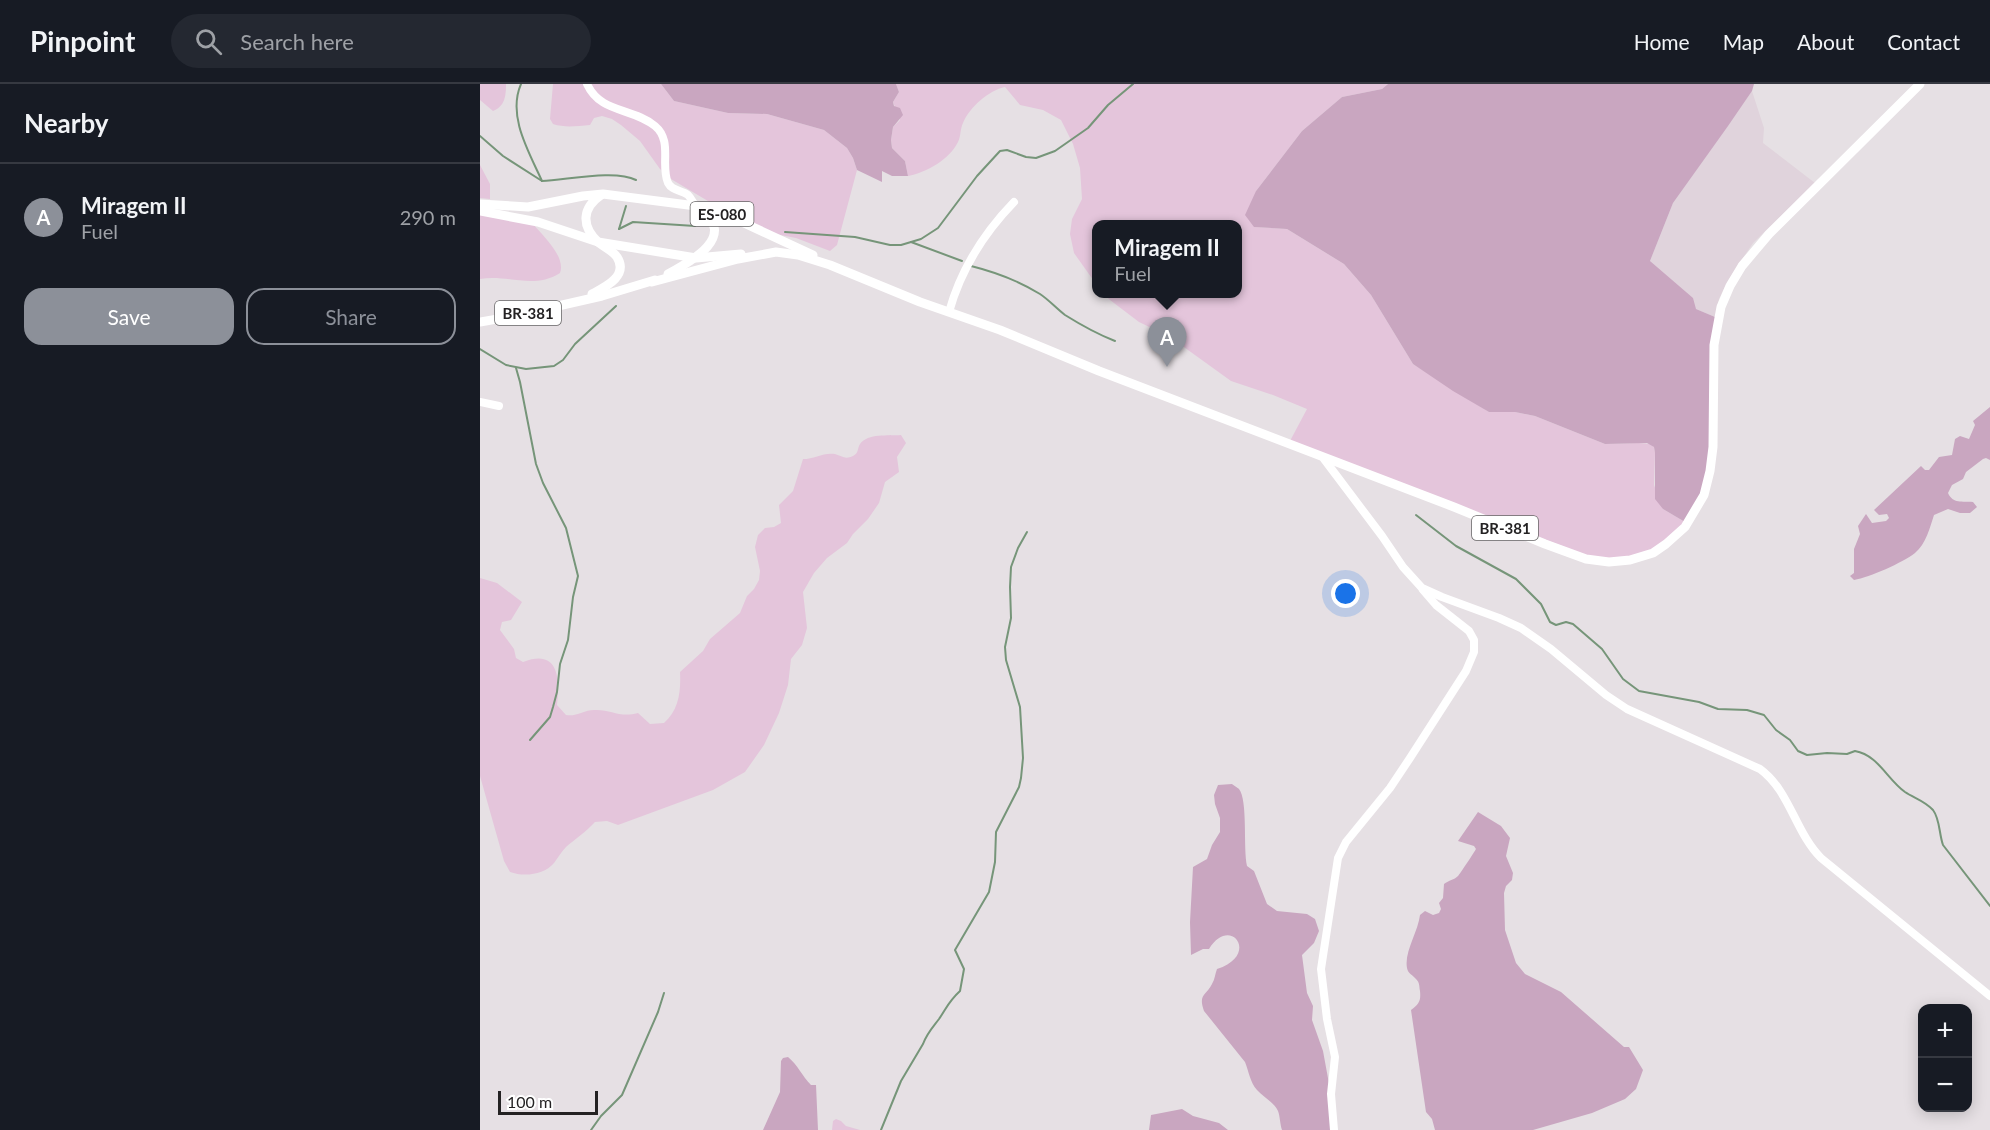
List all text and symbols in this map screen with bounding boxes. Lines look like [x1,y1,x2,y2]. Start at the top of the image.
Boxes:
search box [171,14,591,68]
text: Pinpoint [30,24,135,58]
icon: search [192,25,225,58]
text: Search here [240,28,354,55]
text: Home [1634,29,1690,54]
text: Map [1723,29,1764,54]
text: About [1797,29,1854,54]
text: Contact [1887,29,1960,54]
text: Nearby [24,107,109,139]
text: Miragem II [81,192,186,219]
road number: ES-080 [690,202,754,226]
text: A [37,205,50,229]
text: 290 m [400,205,456,229]
text: Fuel [81,219,118,243]
popup [1092,220,1242,298]
text: Miragem II [1114,234,1220,261]
text: Fuel [1114,261,1151,285]
button: Save [24,288,234,345]
button: Share [246,288,456,345]
road number: BR-381 [495,301,561,325]
pin: A [1148,318,1186,367]
road number: BR-381 [1472,516,1538,540]
your location [1331,579,1360,608]
map controls [1918,1004,1972,1112]
button: + [1918,1004,1972,1058]
button: − [1918,1058,1972,1112]
scale bar [498,1088,598,1116]
text: 100 m [507,1092,552,1111]

